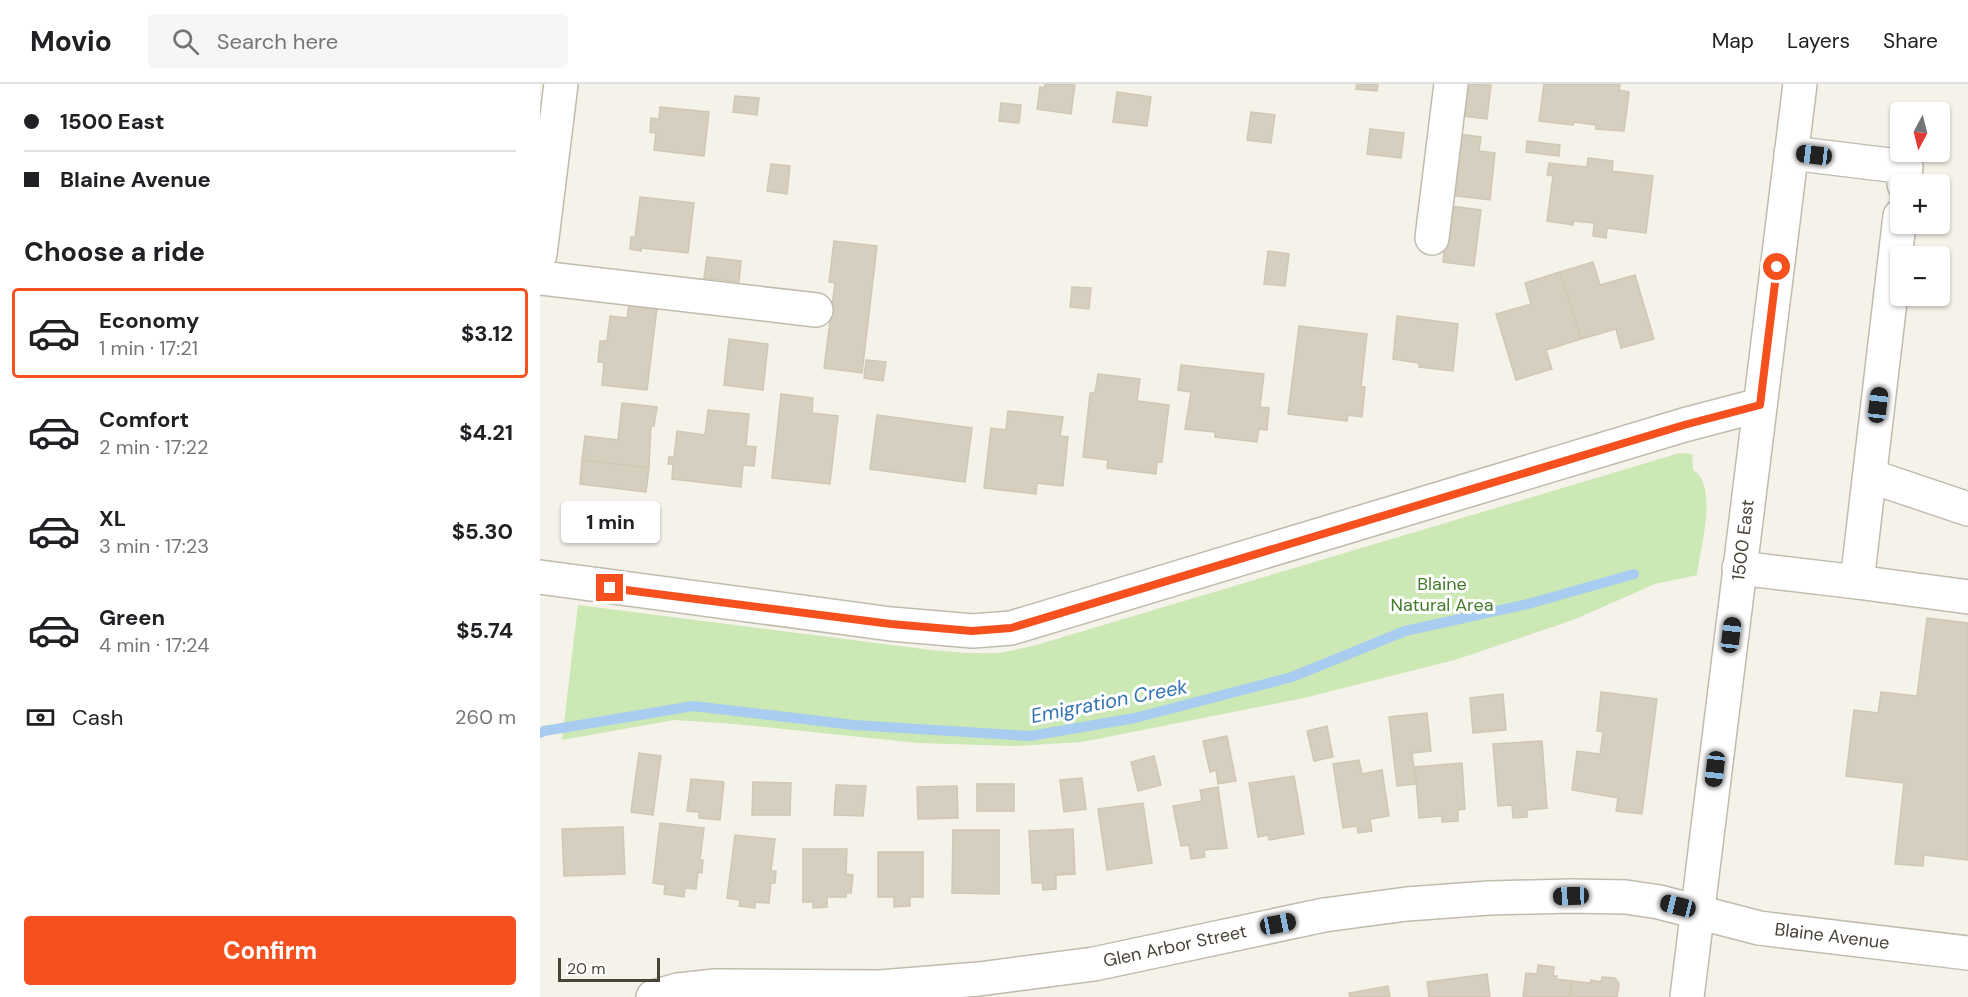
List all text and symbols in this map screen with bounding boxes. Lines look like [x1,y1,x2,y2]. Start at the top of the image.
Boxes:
search box [148,14,568,68]
text: Movio [30,23,112,60]
icon: search [169,25,202,58]
text: Search here [217,27,338,56]
text: Map [1712,27,1754,55]
text: Layers [1787,27,1850,55]
text: Share [1883,27,1938,55]
north arrow [1890,102,1950,162]
map controls [1890,102,1950,306]
text: 1500 East [60,107,164,136]
car [1795,144,1833,166]
text: Blaine Avenue [60,165,211,194]
button: + [1890,174,1950,234]
text: Choose a ride [24,234,205,269]
button: − [1890,246,1950,306]
route start [1763,253,1790,280]
icon: car [27,306,81,360]
text: Economy [99,306,199,335]
text: $3.12 [461,319,513,348]
text: 1 min · 17:21 [99,335,198,361]
car [1867,386,1889,424]
icon: car [27,405,81,459]
text: Comfort [99,405,189,434]
text: $4.21 [459,418,513,447]
text: 2 min · 17:22 [99,434,209,460]
street label: 1500 East [1726,498,1760,582]
callout: 1 min [560,501,659,543]
icon: car [27,504,81,558]
text: XL [99,504,126,533]
text: 1 min [586,509,635,535]
text: $5.30 [452,517,513,546]
text: 3 min · 17:23 [99,533,209,559]
park label: Blaine Natural Area [1391,572,1493,617]
route end [596,574,623,601]
icon: car [27,603,81,657]
text: Green [99,603,165,632]
text: $5.74 [456,616,513,645]
car [1720,616,1742,654]
text: 4 min · 17:24 [99,632,209,658]
water label: Emigration Creek [1028,673,1190,729]
icon: cash [24,701,57,734]
text: Cash [72,703,123,732]
text: 260 m [455,704,516,730]
car [1704,750,1726,788]
car [1553,886,1589,906]
car [1658,893,1698,919]
car [1259,912,1297,936]
button: Confirm [24,916,516,985]
street label: Blaine Avenue [1773,917,1891,955]
street label: Glen Arbor Street [1101,919,1249,973]
scale bar [558,955,660,982]
text: 20 m [567,958,606,979]

